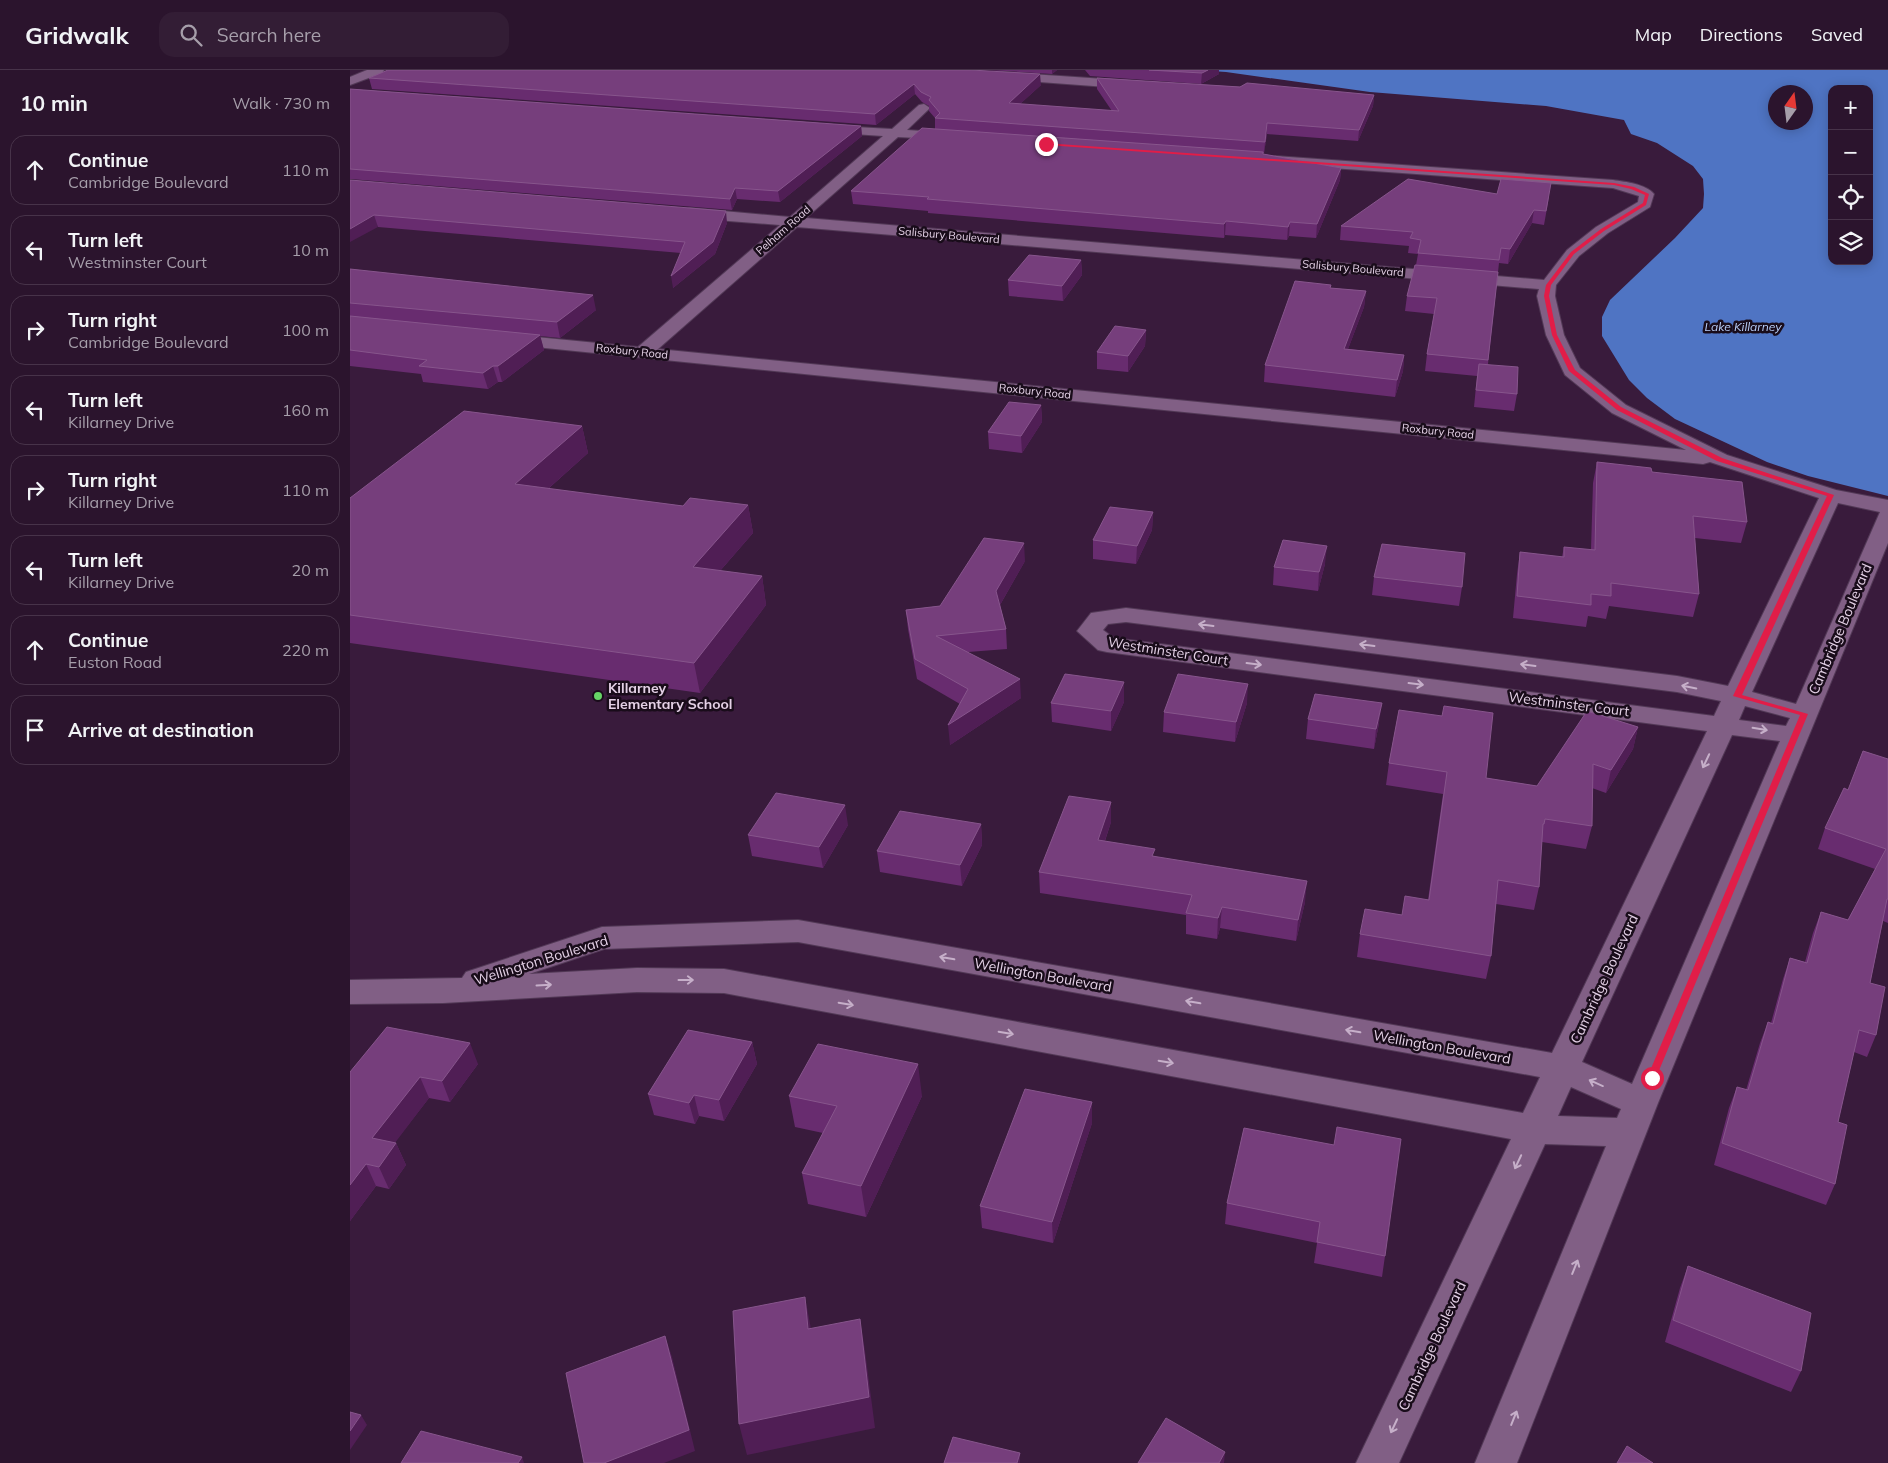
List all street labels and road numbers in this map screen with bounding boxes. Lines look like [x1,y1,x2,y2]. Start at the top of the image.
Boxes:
street label: Pelham Road [753,202,813,258]
street label: Salisbury Boulevard [898,224,1000,246]
street label: Salisbury Boulevard [1302,257,1404,279]
street label: Roxbury Road [595,340,669,362]
street label: Roxbury Road [998,380,1072,402]
street label: Roxbury Road [1401,420,1475,442]
street label: Cambridge Boulevard [1804,561,1876,697]
street label: Westminster Court [1107,633,1230,669]
street label: Westminster Court [1508,688,1631,720]
street label: Cambridge Boulevard [1566,912,1642,1046]
street label: Wellington Boulevard [472,931,610,989]
street label: Wellington Boulevard [973,954,1113,996]
street label: Wellington Boulevard [1372,1026,1512,1068]
street label: Cambridge Boulevard [1394,1279,1470,1413]

